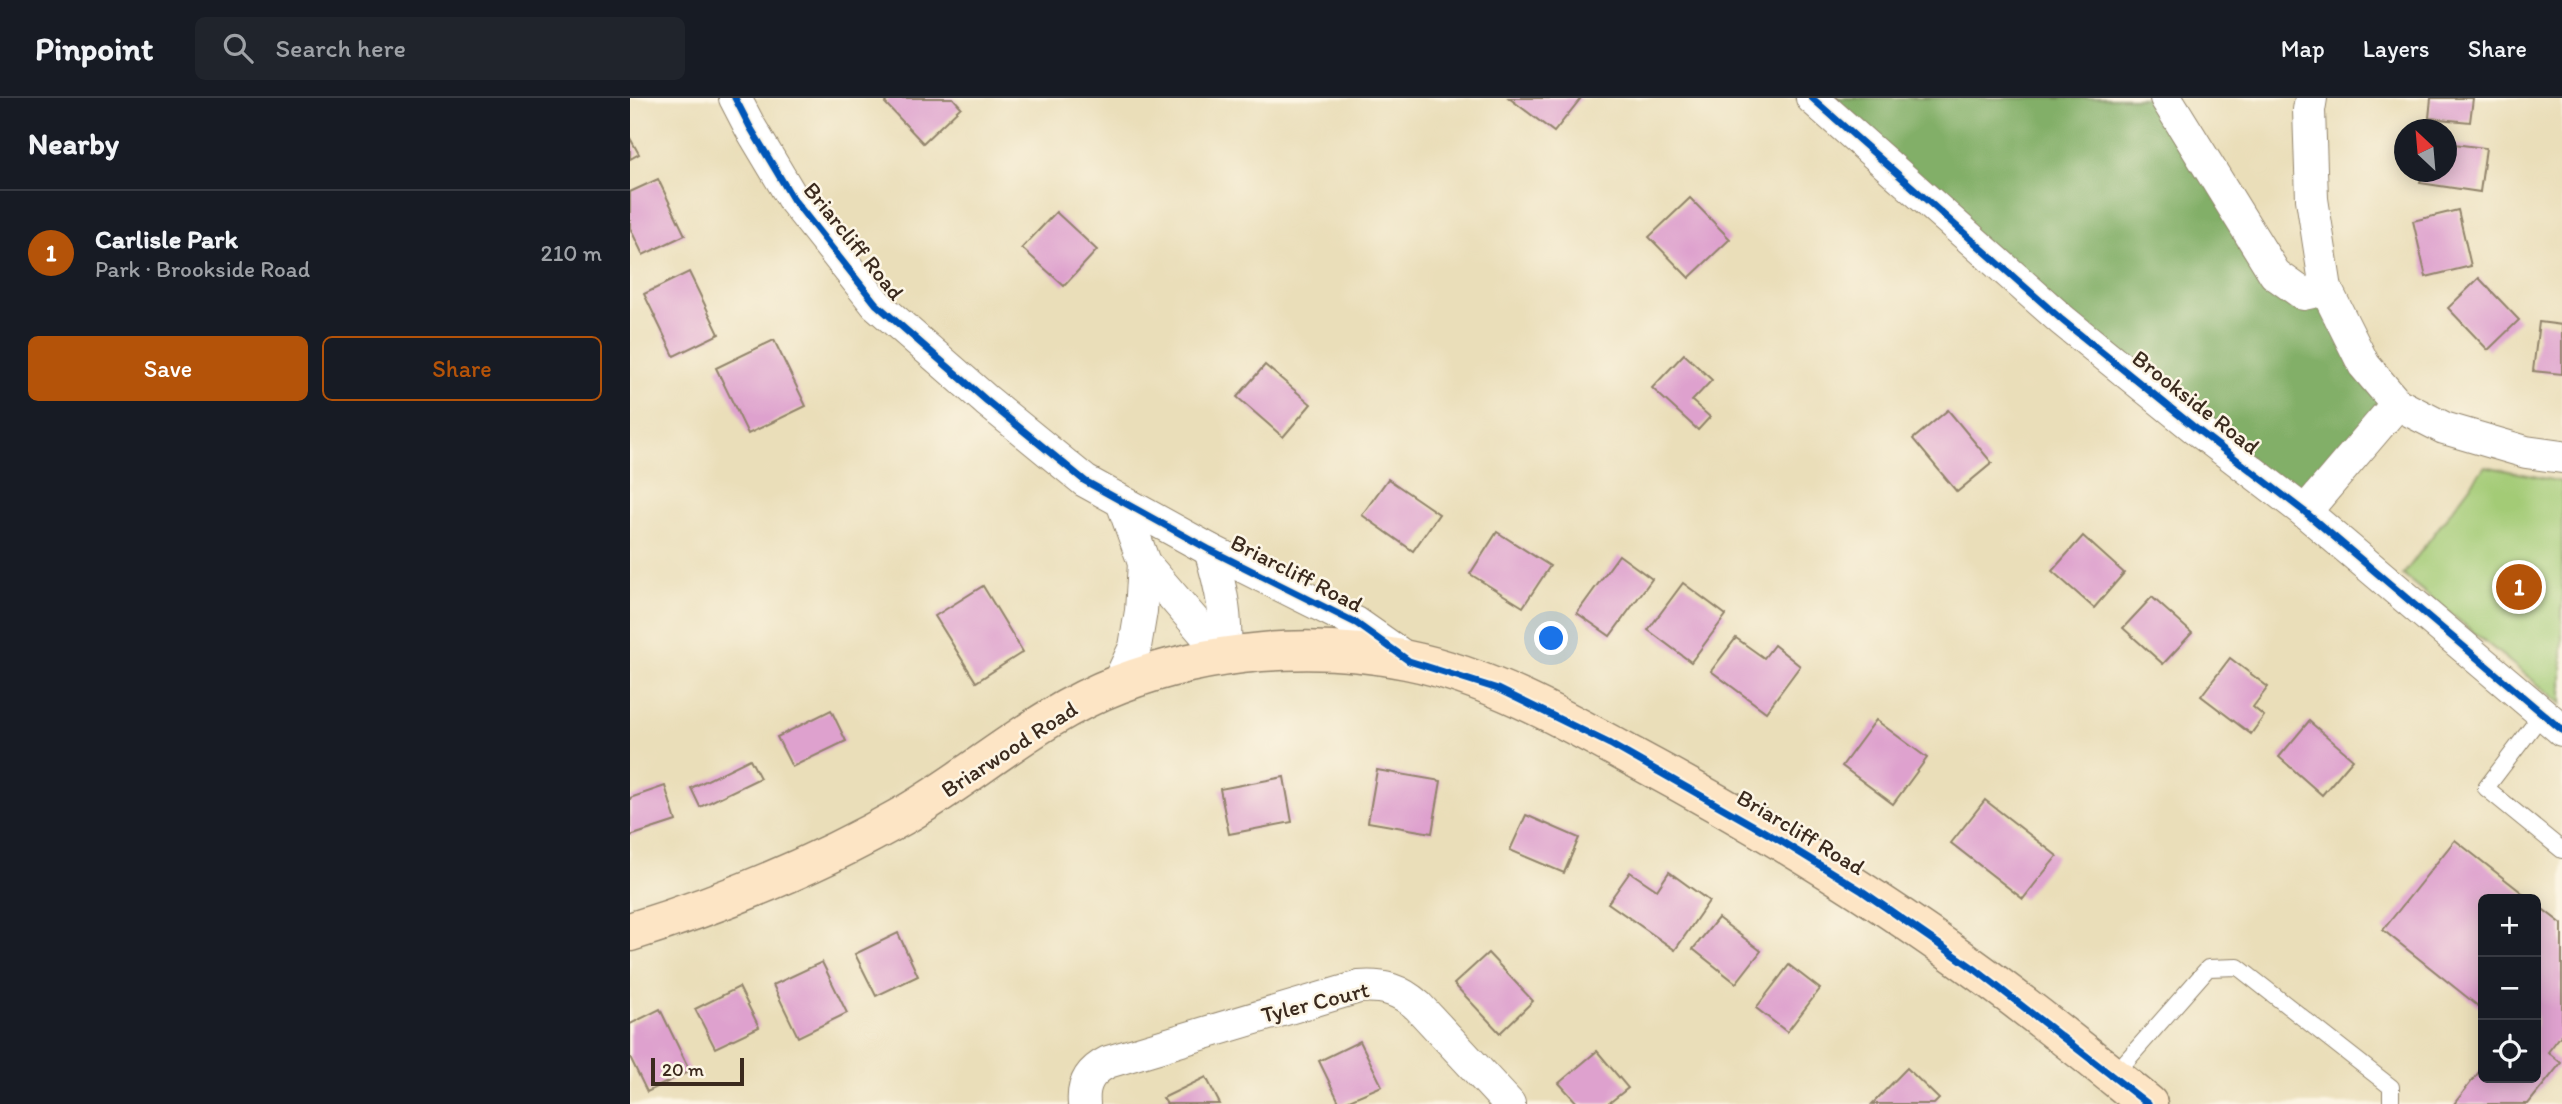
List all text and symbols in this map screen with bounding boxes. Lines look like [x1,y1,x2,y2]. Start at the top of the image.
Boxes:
search box [195,17,685,80]
text: Pinpoint [35,29,153,68]
icon: search [219,29,257,67]
text: Search here [275,32,406,64]
text: Map [2281,34,2325,63]
text: Layers [2363,34,2430,63]
text: Share [2468,34,2527,63]
north arrow [2394,119,2457,182]
text: Nearby [28,125,119,162]
street label: Briarcliff Road [798,176,911,306]
text: Carlisle Park [95,223,238,255]
text: 1 [46,239,56,267]
text: 210 m [541,239,602,267]
text: Park · Brookside Road [95,255,310,283]
button: Save [28,336,308,401]
button: Share [322,336,602,401]
street label: Brookside Road [2127,344,2265,460]
street label: Briarcliff Road [1226,528,1368,618]
pin: 1 [2496,561,2542,613]
your location [1534,621,1568,655]
street label: Briarwood Road [936,695,1082,803]
street label: Briarcliff Road [1732,783,1870,881]
map controls [2478,894,2541,1083]
button: + [2478,894,2541,957]
button: − [2478,957,2541,1020]
street label: Tyler Court [1258,975,1372,1029]
button: locate [2478,1020,2541,1083]
scale bar [651,1055,744,1087]
text: 20 m [662,1058,704,1081]

